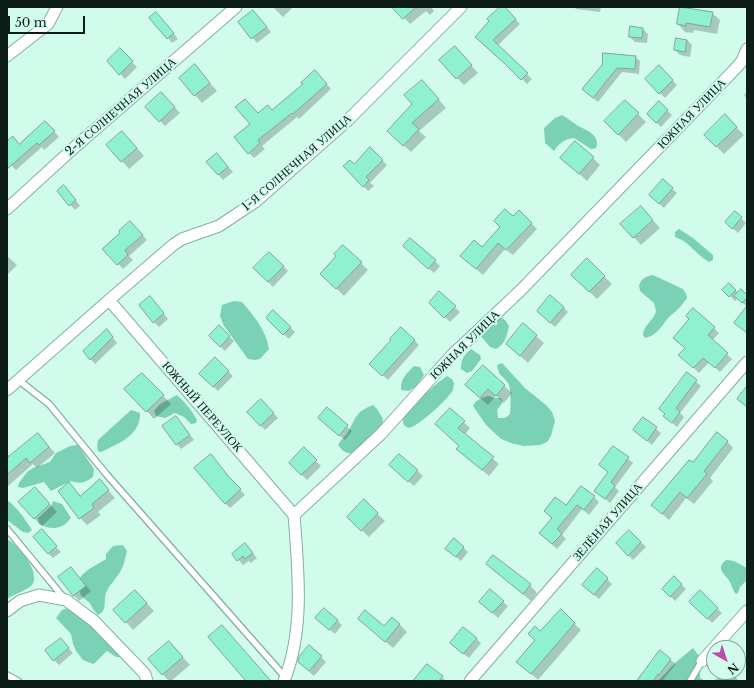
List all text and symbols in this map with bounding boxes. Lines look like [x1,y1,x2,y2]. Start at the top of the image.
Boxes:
scale bar [10,8,87,34]
text: 50 m [15,15,47,30]
street label: 2-Я СОЛНЕЧНАЯ УЛИЦА [63,55,179,159]
street label: ЮЖНАЯ УЛИЦА [655,76,729,152]
street label: 1-Я СОЛНЕЧНАЯ УЛИЦА [239,112,355,214]
street label: ЮЖНАЯ УЛИЦА [427,307,503,383]
street label: ЮЖНЫЙ ПЕРЕУЛОК [159,359,245,455]
street label: ЗЕЛЁНАЯ УЛИЦА [570,480,646,564]
north arrow [706,640,746,680]
text: N [724,660,741,677]

